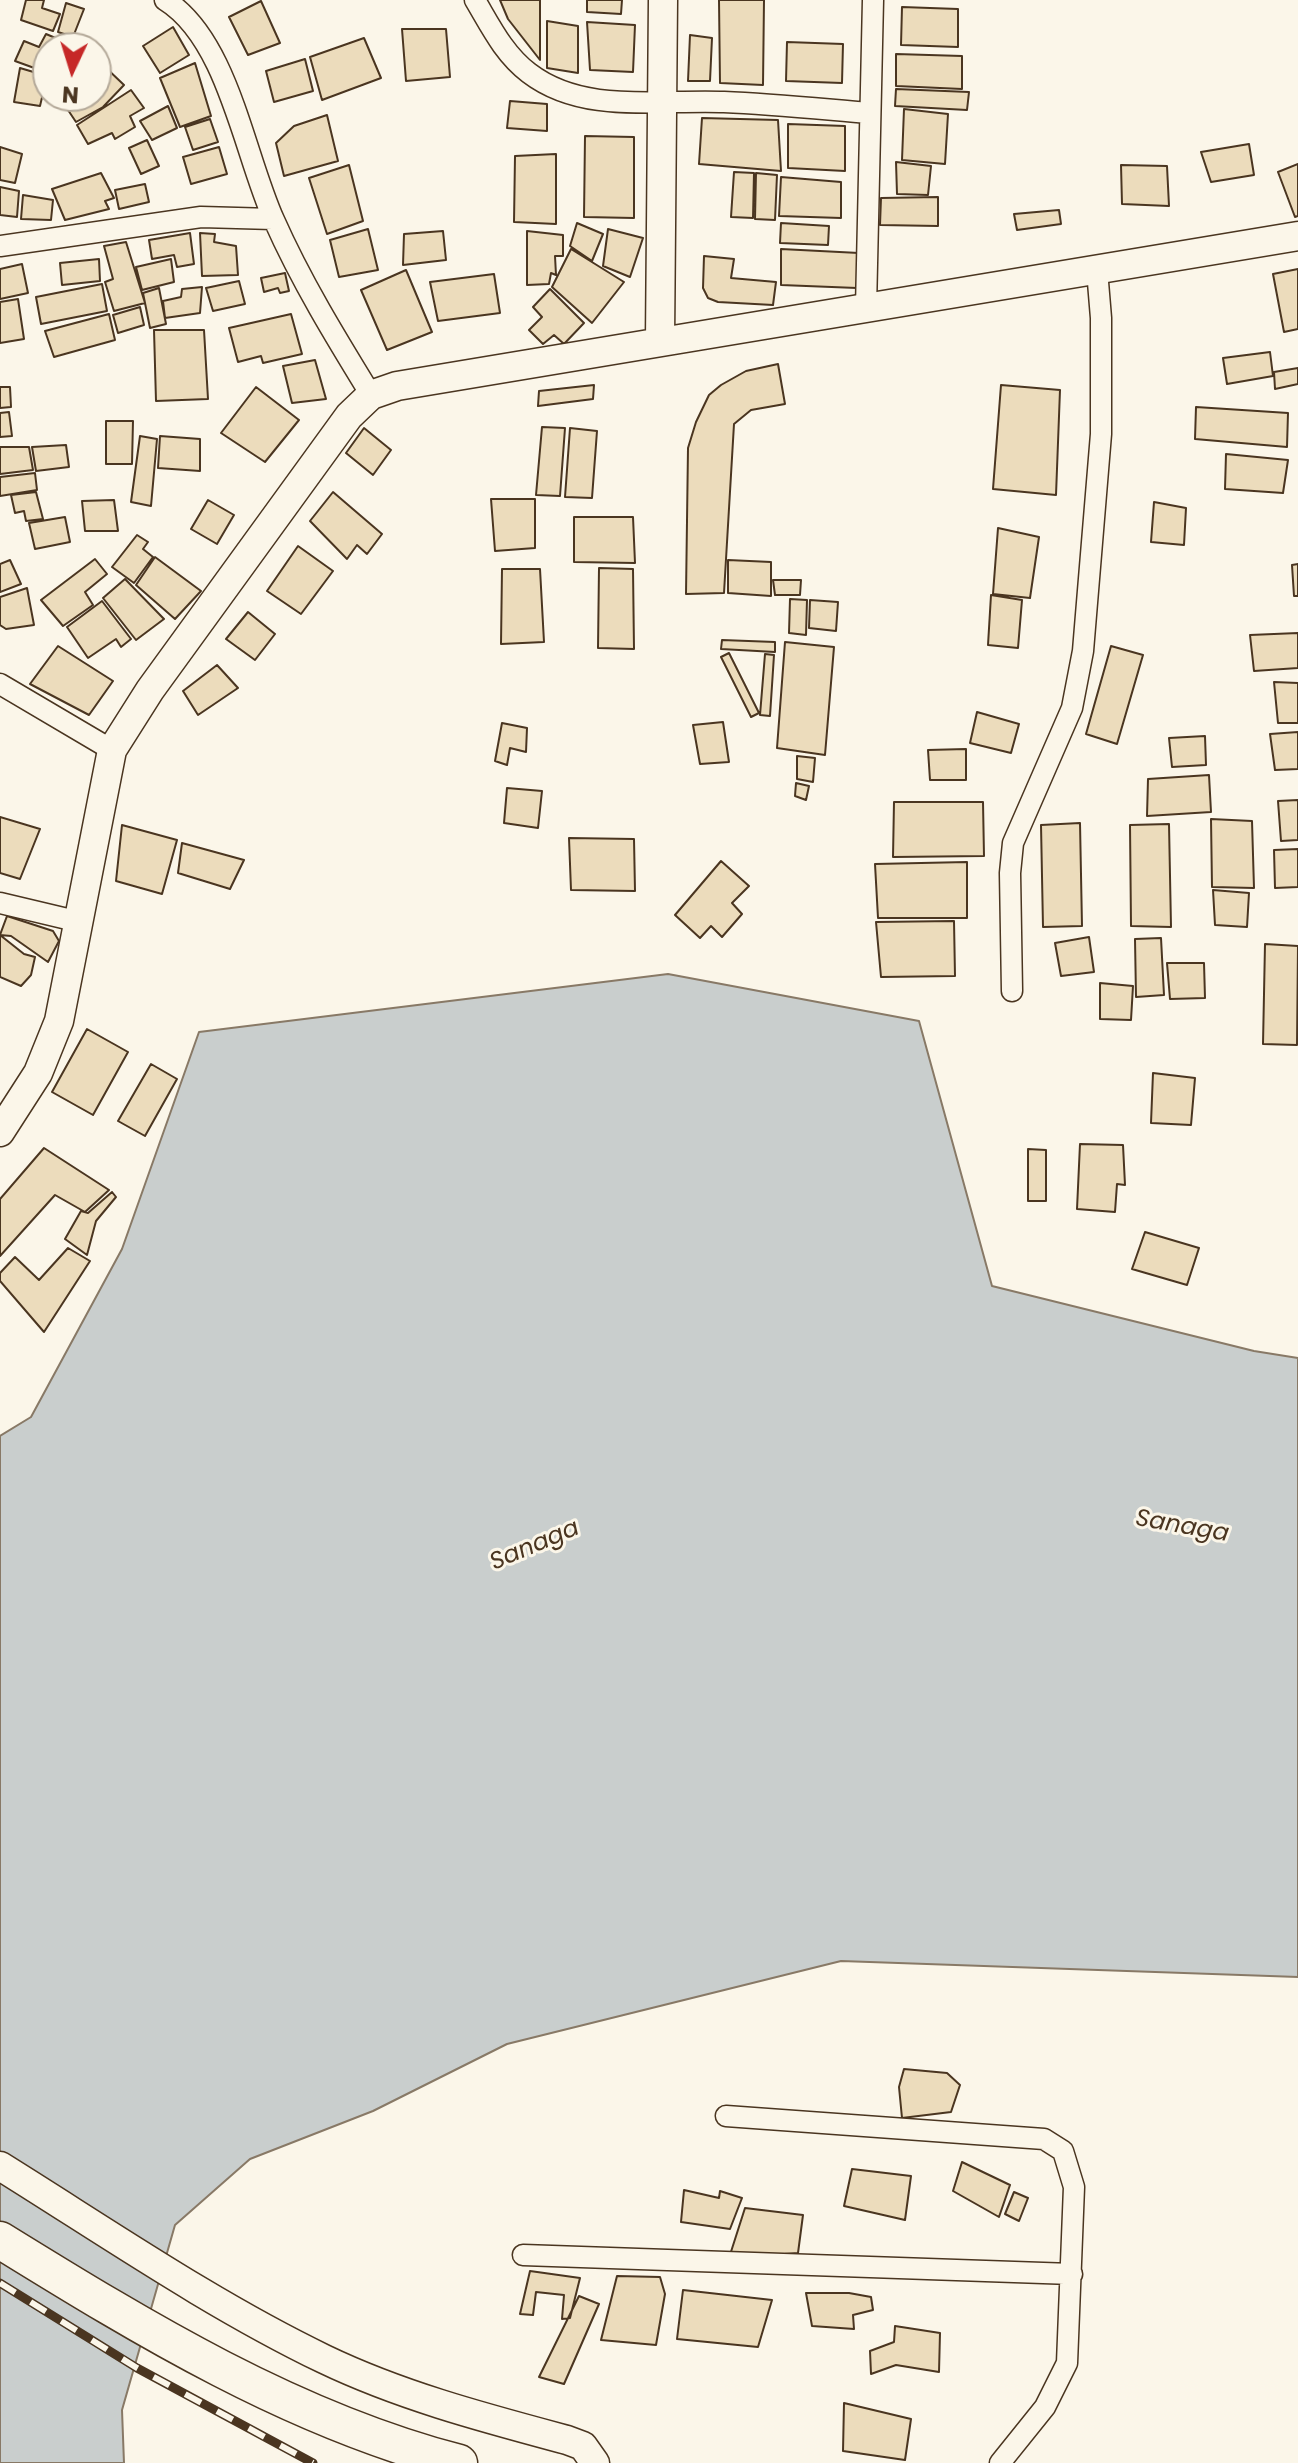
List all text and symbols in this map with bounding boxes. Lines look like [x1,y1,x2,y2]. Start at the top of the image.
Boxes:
north arrow [32,32,112,112]
text: N [61,78,80,110]
water label: Sanaga [1133,1505,1231,1549]
water label: Sanaga [486,1514,584,1578]

